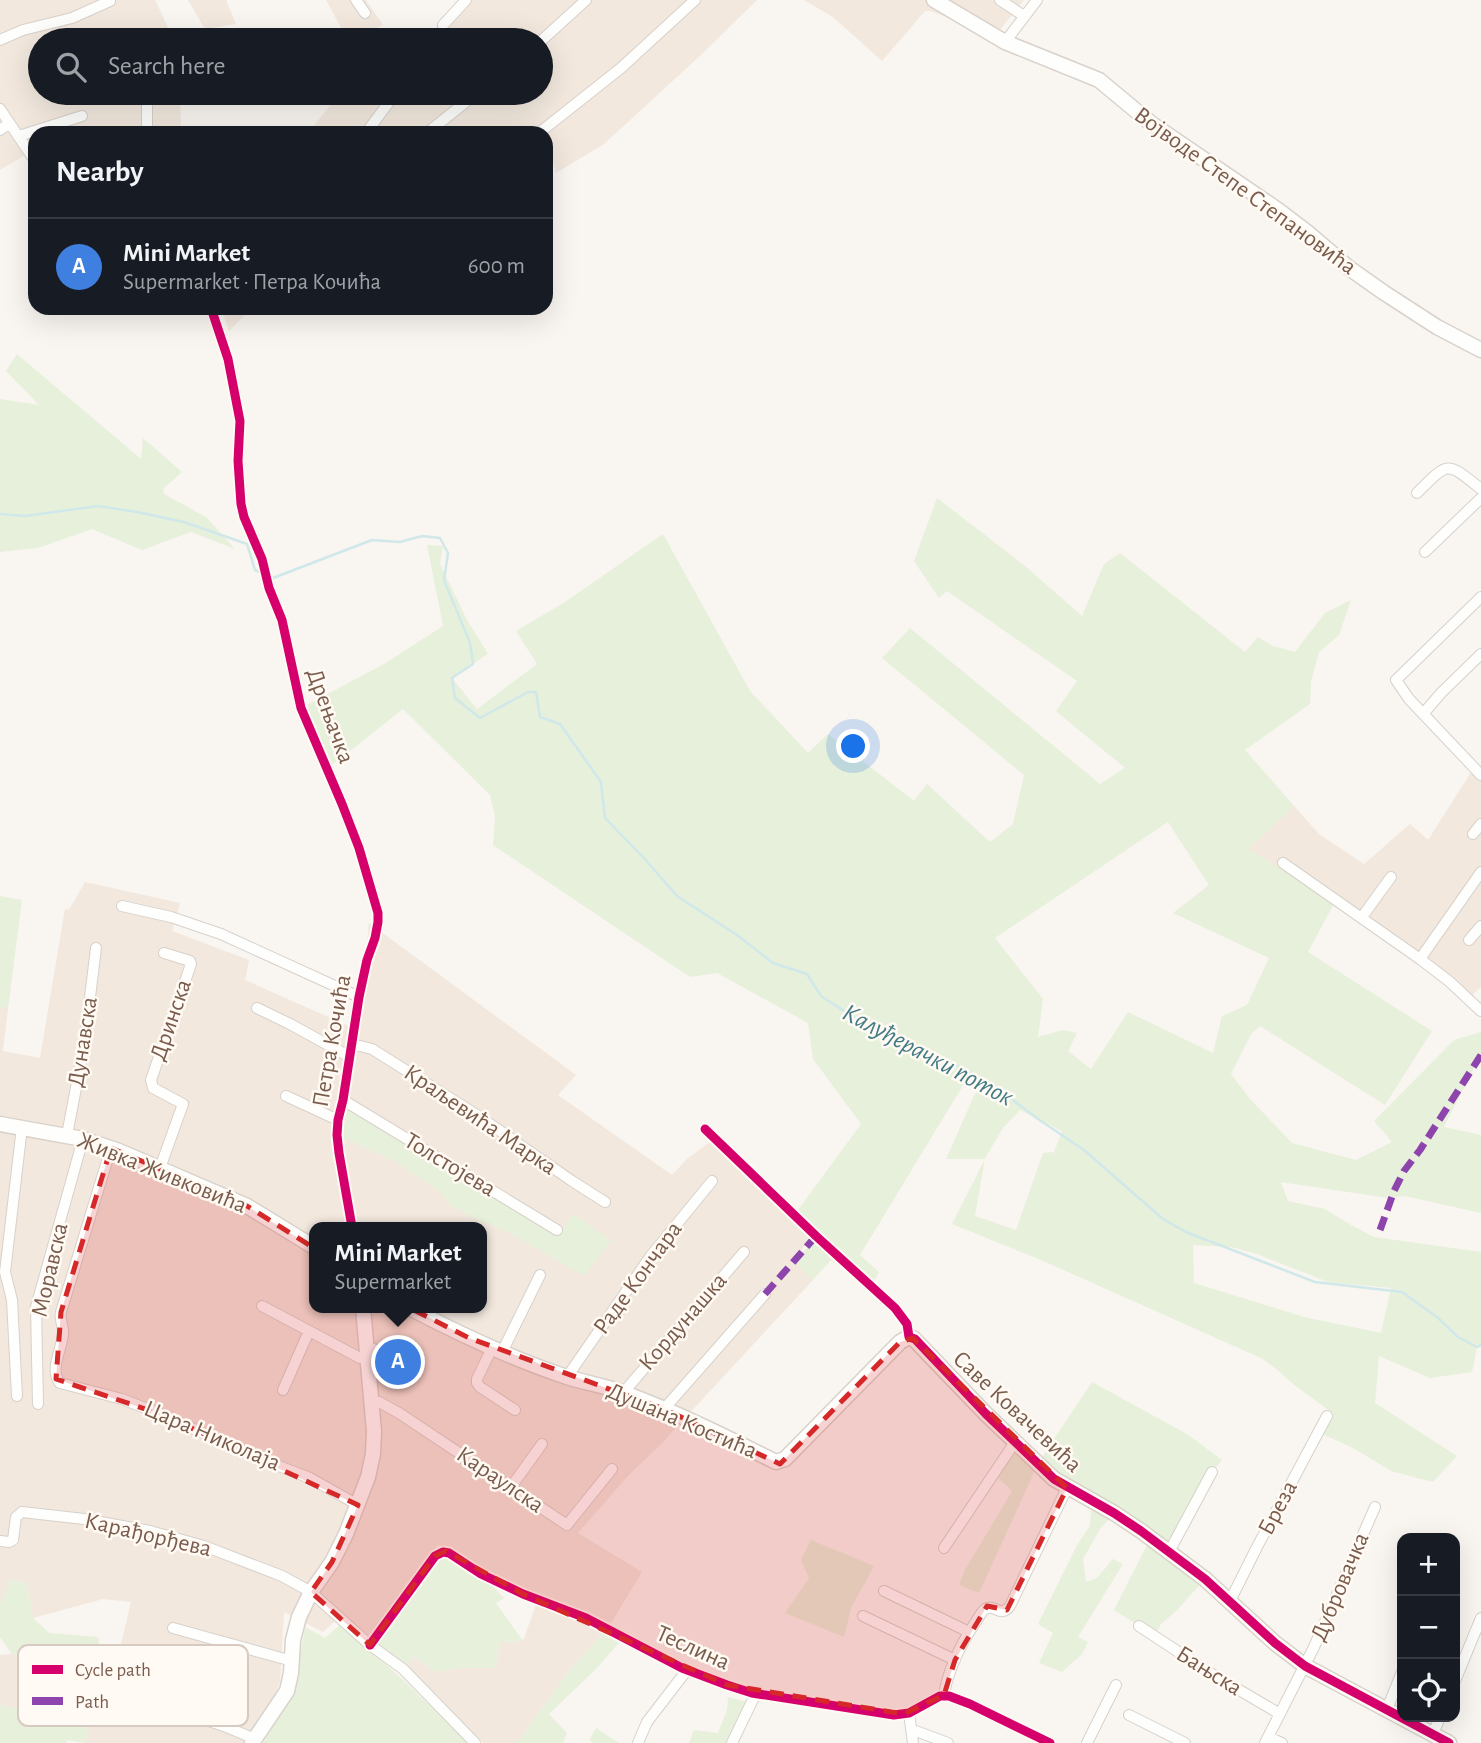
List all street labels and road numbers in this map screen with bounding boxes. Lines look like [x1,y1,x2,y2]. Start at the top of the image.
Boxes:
street label: Војводе Степе Степановића [1130,103,1360,279]
street label: Дрењачка [302,665,358,767]
street label: Петра Кочића [309,973,355,1109]
street label: Дринска [146,976,196,1064]
street label: Дунавска [64,995,102,1089]
street label: Краљевића Марка [399,1060,561,1180]
street label: Живка Живковића [74,1128,250,1218]
street label: Толстојева [400,1129,500,1202]
street label: Раде Кончара [589,1217,687,1339]
street label: Моравска [28,1221,72,1319]
street label: Кордунашка [634,1268,732,1375]
street label: Саве Ковачевића [948,1346,1086,1478]
street label: Душана Костића [604,1379,760,1463]
street label: Цара Николаја [140,1396,284,1476]
street label: Караулска [452,1442,548,1518]
street label: Бреза [1254,1477,1302,1539]
street label: Карађорђева [82,1509,214,1561]
street label: Дубровачка [1306,1529,1374,1645]
street label: Теслина [653,1621,733,1675]
street label: Бањска [1172,1642,1246,1700]

